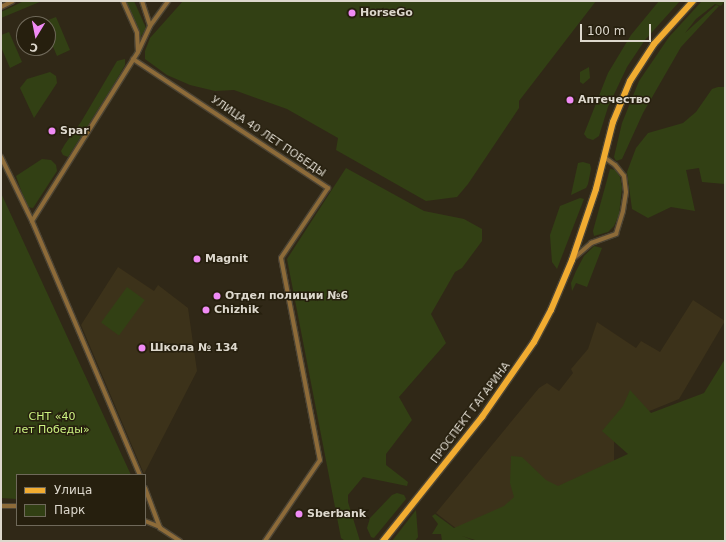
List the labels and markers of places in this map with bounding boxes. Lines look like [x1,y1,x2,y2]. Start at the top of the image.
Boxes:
place label: HorseGo [360,6,413,20]
marker: HorseGo [347,8,357,18]
place label: Аптечество [578,93,650,107]
marker: Аптечество [565,95,575,105]
place label: Spar [60,124,89,138]
marker: Spar [47,126,57,136]
place label: Magnit [205,252,248,266]
marker: Magnit [192,254,202,264]
place label: Отдел полиции №6 [225,289,348,303]
marker: Отдел полиции №6 [212,291,222,301]
place label: Chizhik [214,303,259,317]
marker: Chizhik [201,305,211,315]
place label: Школа № 134 [150,341,238,355]
marker: Школа № 134 [137,343,147,353]
place label: Sberbank [307,507,366,521]
marker: Sberbank [294,509,304,519]

